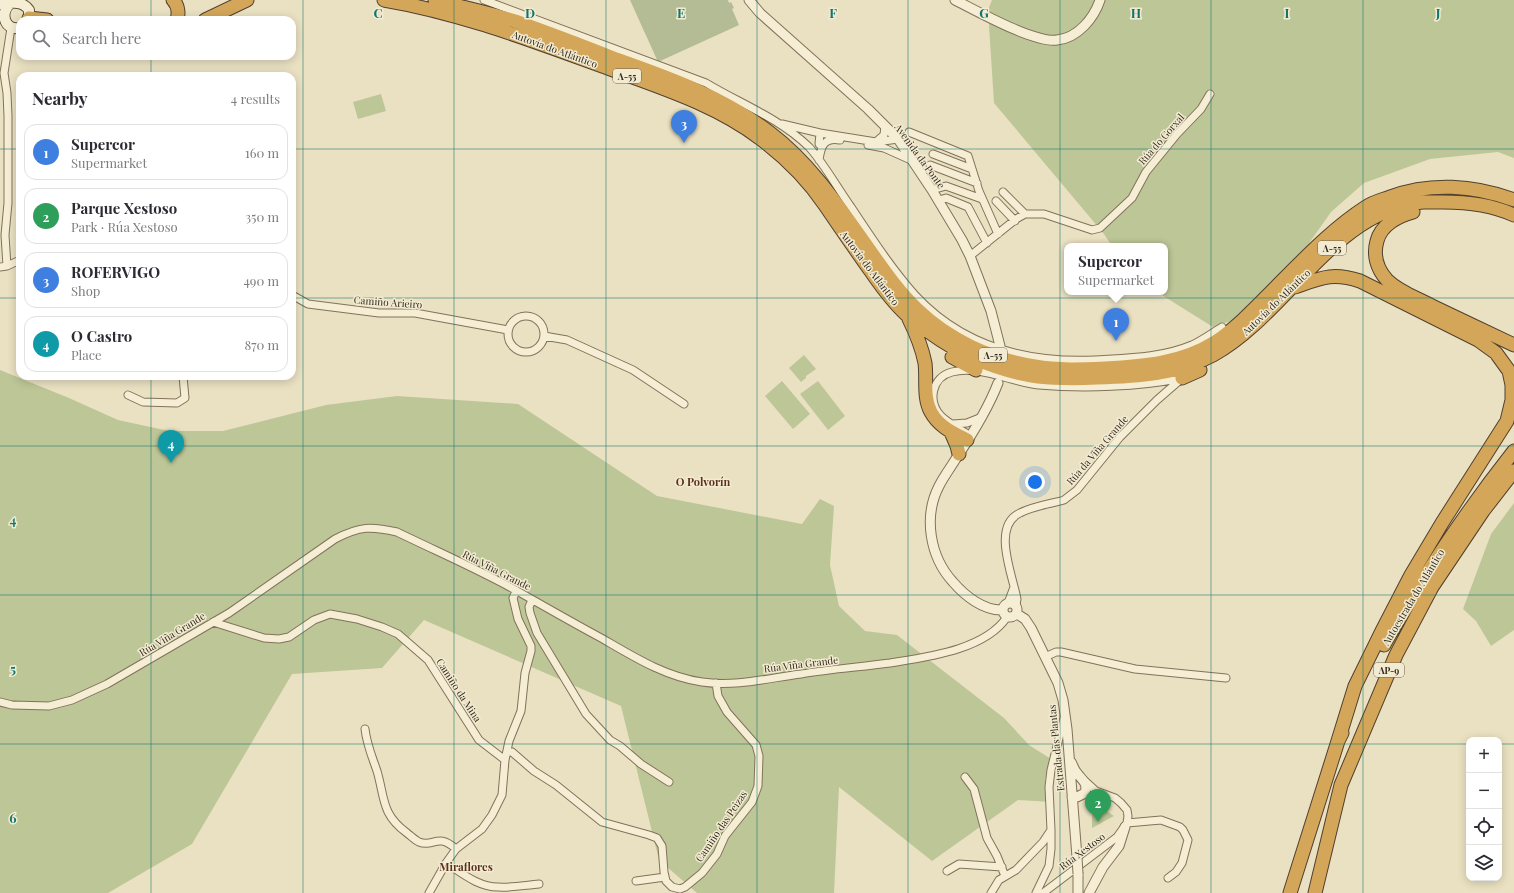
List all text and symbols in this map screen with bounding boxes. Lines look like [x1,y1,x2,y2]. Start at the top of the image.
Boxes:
text: C [373,4,383,21]
text: D [525,4,535,21]
text: E [677,4,685,21]
text: F [829,4,837,21]
text: G [979,4,989,21]
text: H [1131,4,1141,21]
text: I [1285,4,1290,21]
text: J [1435,4,1441,21]
search box [16,16,296,60]
icon: search [30,27,52,49]
street label: Autovía do Atlántico [509,27,600,71]
text: Search here [62,28,141,48]
road number: A-55 [613,69,641,83]
text: Nearby [32,87,87,109]
text: 4 results [231,90,280,107]
pin: 3 [671,110,697,143]
street label: Rúa do Gorxal [1135,110,1187,168]
street label: Avenida da Ponte [891,120,948,191]
text: Supercor [71,134,135,154]
text: 1 [44,144,48,161]
text: 160 m [245,144,279,161]
text: Supermarket [71,154,147,171]
text: Parque Xestoso [71,198,177,218]
text: 2 [43,208,49,225]
text: 350 m [245,208,279,225]
text: Park · Rúa Xestoso [71,218,178,235]
street label: Autovía do Atlántico [837,227,903,308]
road number: A-55 [1318,241,1346,255]
popup [1064,243,1168,295]
text: Supercor [1078,251,1142,271]
text: ROFERVIGO [71,262,160,282]
street label: Autovía do Atlántico [1238,265,1314,339]
text: Supermarket [1078,271,1154,288]
text: 3 [43,272,49,289]
text: 490 m [243,272,279,289]
text: Shop [71,282,100,299]
street label: Camiño Arieiro [353,293,423,311]
pin: 1 [1103,308,1129,341]
text: O Castro [71,326,132,346]
text: 4 [43,336,49,353]
text: 870 m [244,336,279,353]
text: Place [71,346,102,363]
road number: A-55 [979,348,1007,362]
street label: Rúa da Viña Grande [1063,412,1131,488]
pin: 4 [158,430,184,463]
your location [1025,472,1045,492]
district label: O Polvorín [676,474,731,489]
text: 4 [10,511,17,528]
street label: Autoestrada do Atlántico [1378,546,1448,649]
street label: Rúa Viña Grande [460,547,534,593]
street label: Rúa Viña Grande [136,609,208,659]
street label: Rúa Viña Grande [763,652,839,676]
street label: Camiño da Mina [433,655,485,725]
text: 5 [10,660,16,677]
road number: AP-9 [1374,663,1404,677]
street label: Estrada das Plantas [1044,704,1068,792]
map controls [1466,737,1502,881]
button: + [1466,737,1502,773]
button: − [1466,773,1502,809]
street label: Camiño das Peizas [692,788,750,864]
pin: 2 [1085,789,1111,822]
text: 6 [9,809,17,826]
button: locate [1466,809,1502,845]
street label: Rúa Xestoso [1056,829,1108,873]
button: layers [1466,845,1502,881]
district label: Miraflores [439,859,493,874]

